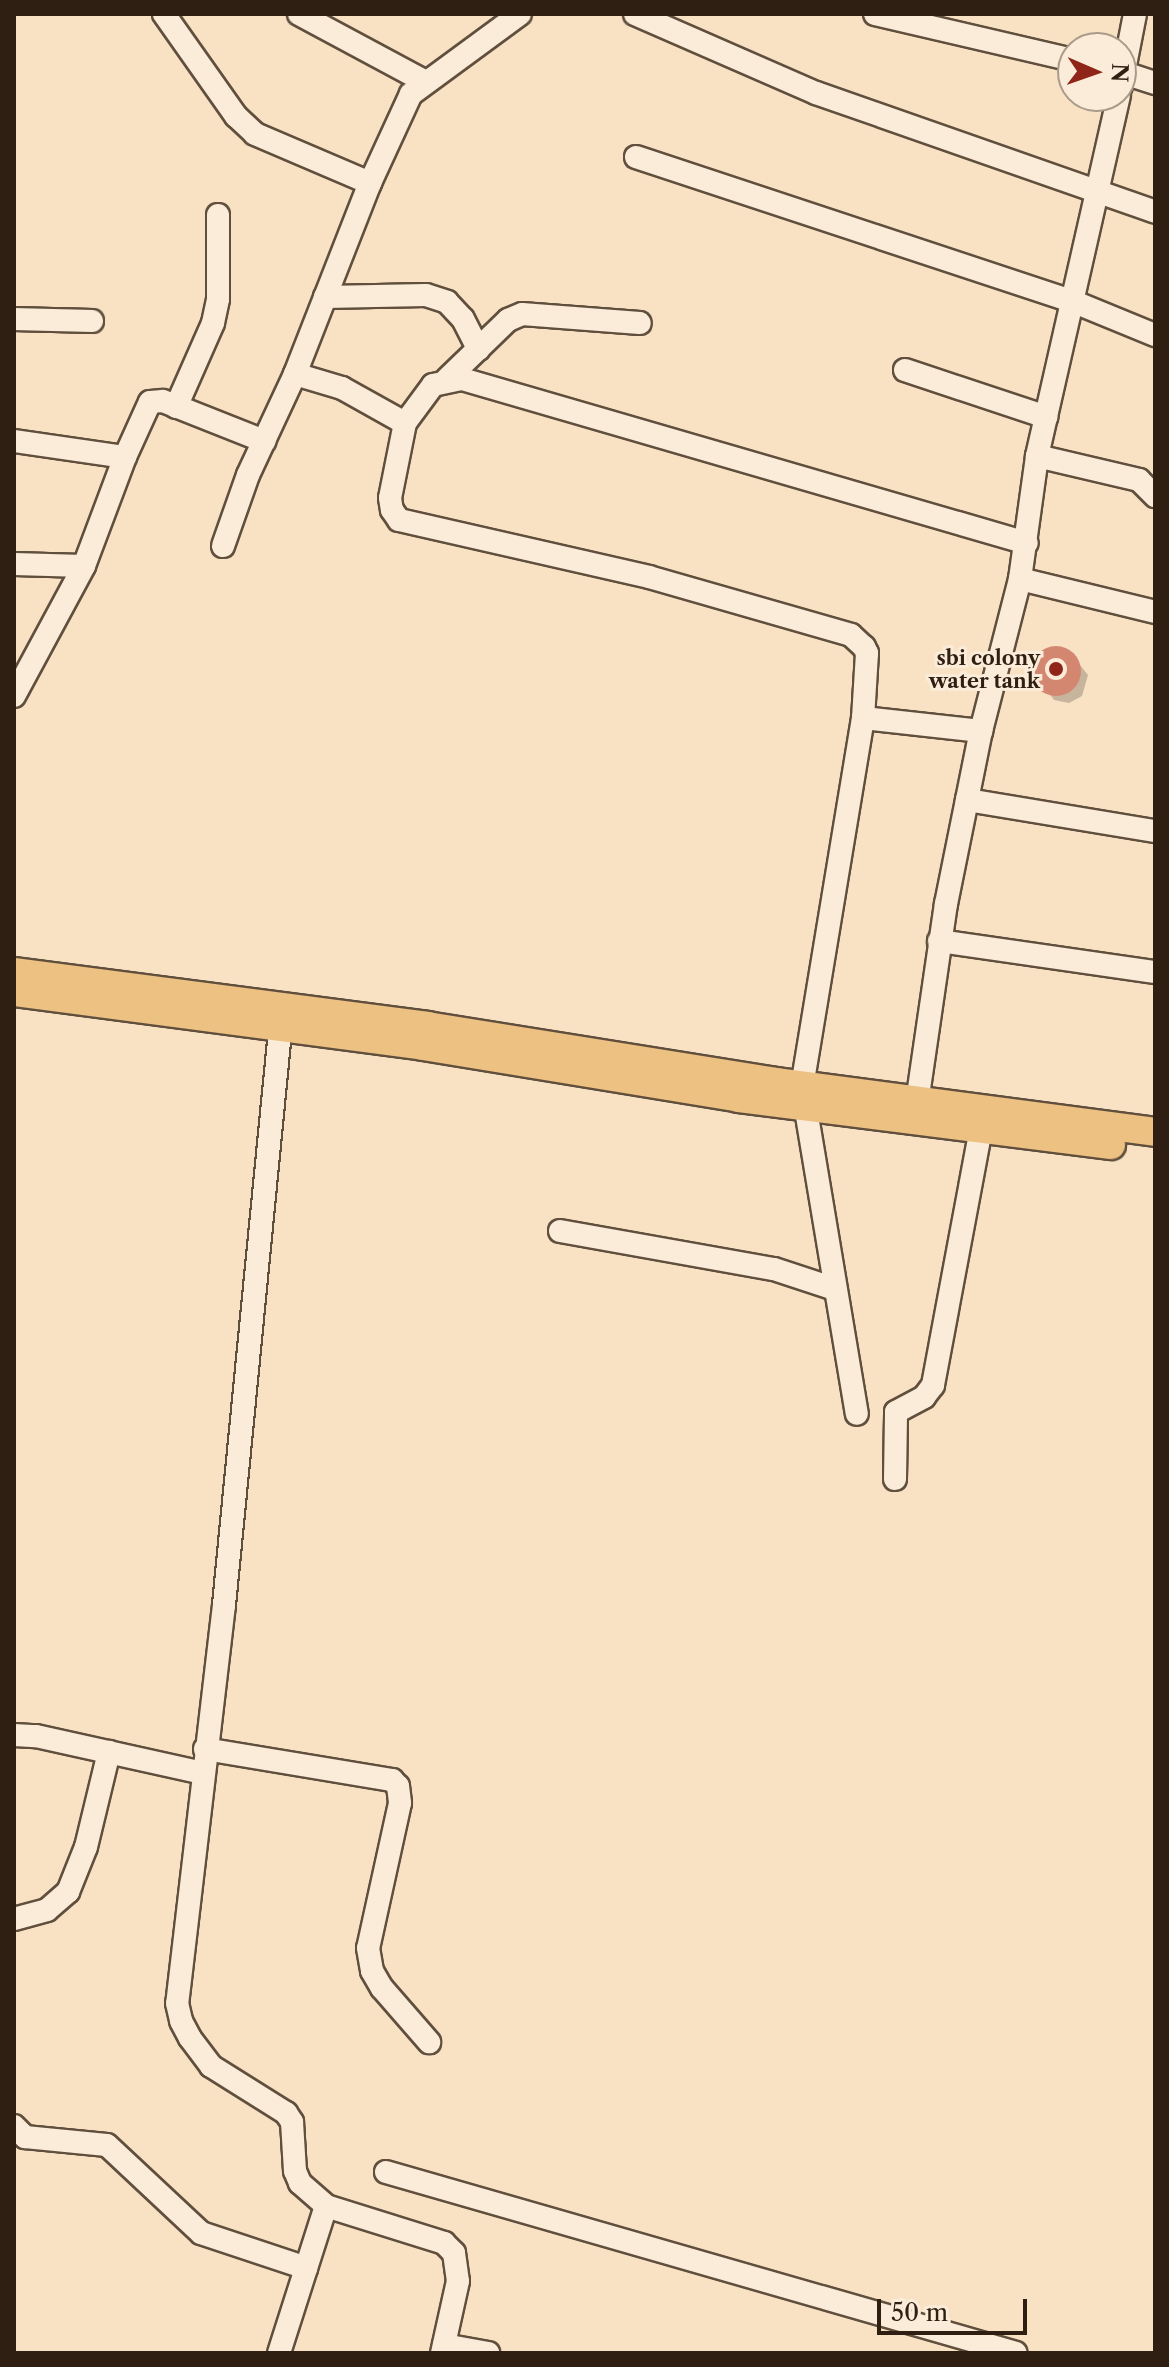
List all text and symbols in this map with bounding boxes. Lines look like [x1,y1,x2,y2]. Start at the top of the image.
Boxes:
north arrow [1057,32,1137,112]
text: N [1106,63,1133,83]
place label: sbi colony water tank [929,646,1040,693]
marker: sbi colony water tank [1047,660,1065,678]
scale bar [881,2283,1031,2333]
text: 50 m [891,2298,948,2327]

